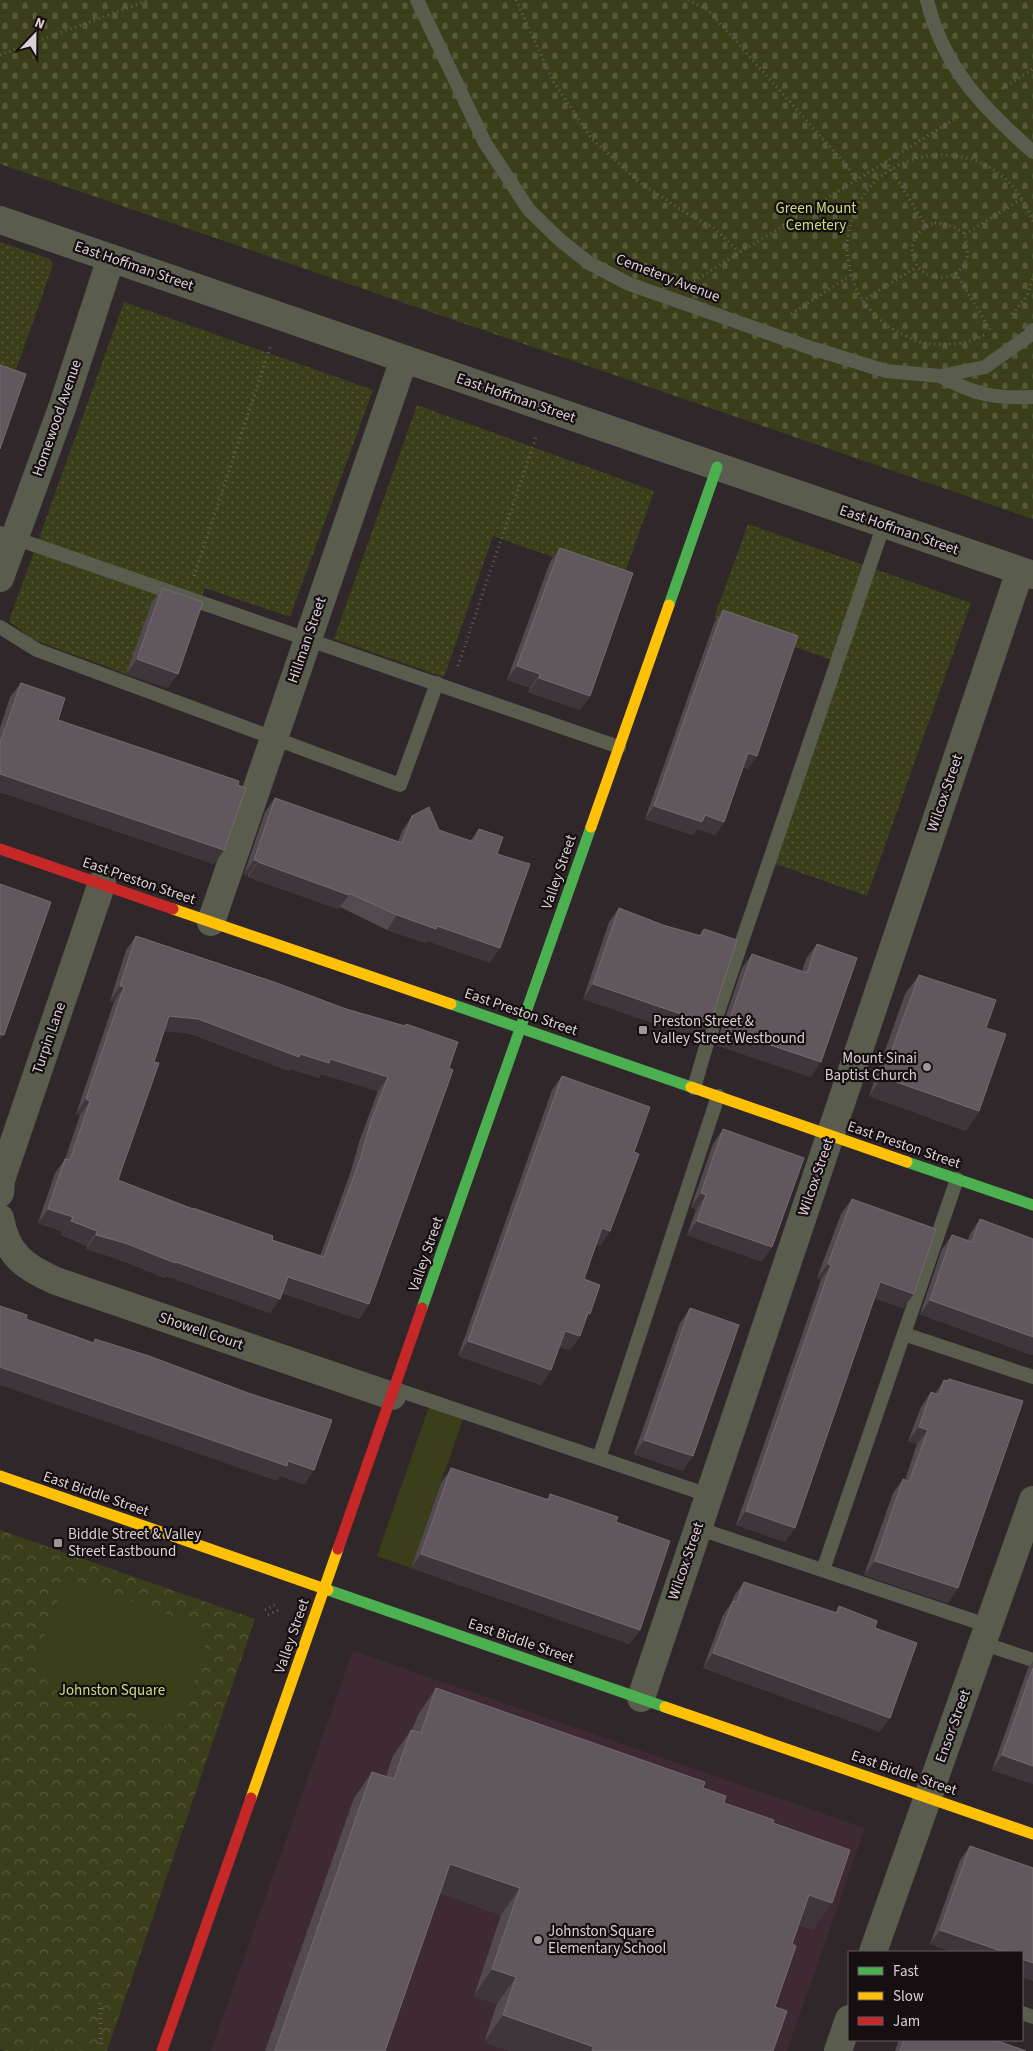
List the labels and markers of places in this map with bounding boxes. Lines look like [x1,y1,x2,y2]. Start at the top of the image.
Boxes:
place label: Preston Street & Valley Street Westbound [653,1011,805,1049]
marker: Preston Street & Valley Street Westbound [637,1024,649,1036]
place label: Mount Sinai Baptist Church [825,1048,917,1086]
marker: Mount Sinai Baptist Church [921,1061,933,1073]
place label: Biddle Street & Valley Street Eastbound [68,1524,201,1562]
marker: Biddle Street & Valley Street Eastbound [52,1537,64,1549]
place label: Johnston Square Elementary School [548,1921,666,1959]
marker: Johnston Square Elementary School [532,1934,544,1946]

